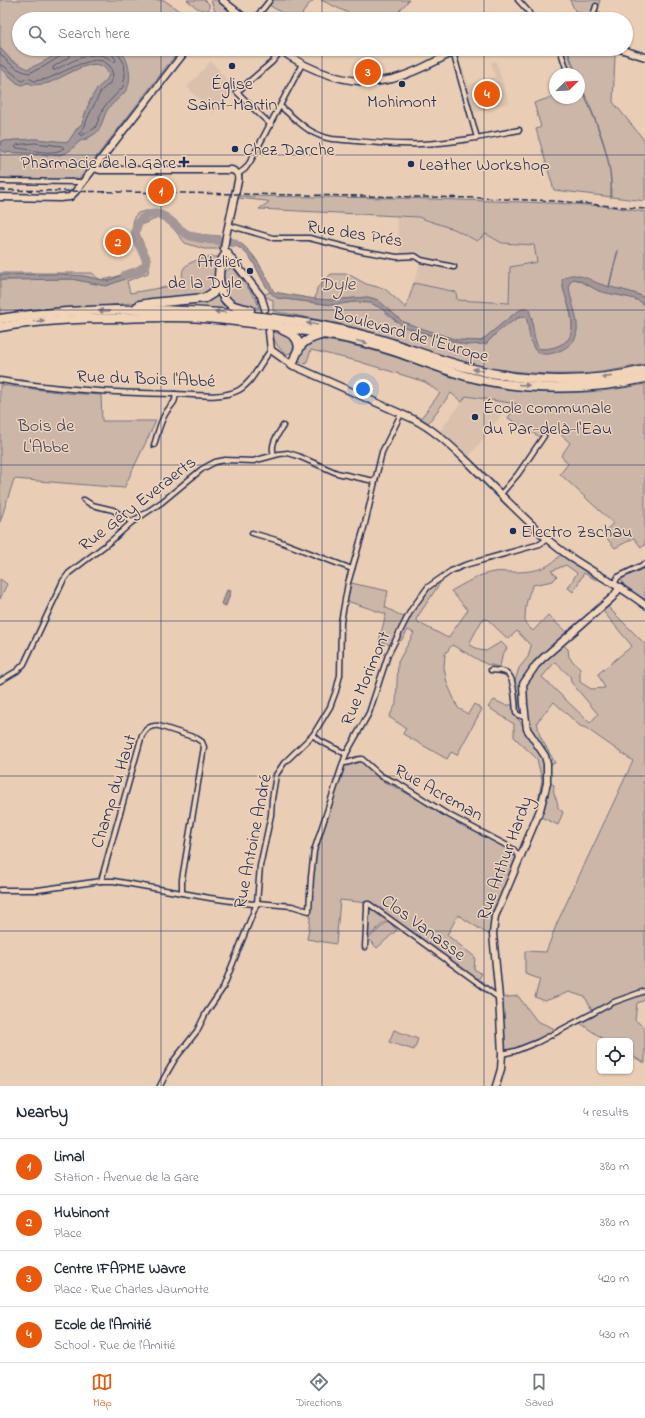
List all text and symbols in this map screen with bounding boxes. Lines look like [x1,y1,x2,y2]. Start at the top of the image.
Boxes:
search box [12,12,633,56]
icon: search [26,23,48,45]
text: Search here [58,23,130,45]
pin: 3 [355,57,381,87]
marker: Église Saint-Martin [227,61,237,71]
north arrow [549,68,585,104]
place label: Église Saint-Martin [187,72,277,119]
marker: Mohimont [397,79,407,89]
pin: 4 [474,79,500,109]
place label: Mohimont [367,90,437,116]
place label: Chez Darche [243,138,336,164]
marker: Chez Darche [230,144,240,154]
place label: Pharmacie de la Gare [21,151,177,177]
place label: Leather Workshop [419,153,550,179]
marker: Pharmacie de la Gare [179,157,189,167]
marker: Leather Workshop [406,159,416,169]
pin: 1 [148,176,174,206]
street label: Rue des Prés [305,215,405,255]
pin: 2 [105,227,131,257]
place label: Atelier de la Dyle [168,250,243,297]
marker: Atelier de la Dyle [245,266,255,276]
water label: Dyle [319,272,357,299]
street label: Boulevard de l'Europe [328,301,492,371]
one-way arrow [97,308,110,314]
one-way arrow [214,308,226,315]
one-way arrow [33,318,45,325]
one-way arrow [306,321,318,327]
one-way arrow [356,340,368,346]
street label: Rue du Bois l'Abbé [76,365,217,395]
one-way arrow [471,367,484,373]
one-way arrow [601,374,613,380]
your location [353,379,373,399]
one-way arrow [518,382,530,389]
place label: École communale du Par-delà-l'Eau [483,396,612,443]
marker: École communale du Par-delà-l'Eau [470,412,480,422]
park label: Bois de L'Abbe [17,414,75,461]
street label: Rue Géry Everaerts [74,450,203,559]
place label: Electro Zschau [521,520,632,546]
marker: Electro Zschau [508,526,518,536]
street label: Rue Morimont [335,628,398,730]
street label: Champ du Haut [85,731,145,852]
street label: Rue Acreman [389,759,487,829]
street label: Rue Antoine André [228,771,280,911]
street label: Rue Arthur Hardy [471,793,540,924]
street label: Clos Vanasse [375,889,471,969]
map controls [597,1038,633,1074]
button: locate [597,1038,633,1074]
text: Nearby [16,1100,68,1125]
text: 4 results [583,1103,629,1122]
text: Limal [54,1146,85,1168]
text: 1 [27,1157,31,1176]
text: 380 m [600,1157,629,1176]
text: Station · Avenue de la Gare [54,1168,199,1187]
text: Hubinont [54,1202,110,1224]
text: 2 [26,1213,32,1232]
text: 380 m [600,1213,629,1232]
text: Place [54,1224,82,1243]
text: Centre IFAPME Wavre [54,1258,186,1280]
text: 3 [26,1269,32,1288]
text: 420 m [598,1269,629,1288]
text: Place · Rue Charles Jaumotte [54,1280,209,1299]
text: Ecole de l'Amitié [54,1314,151,1336]
text: 4 [26,1325,32,1344]
text: 430 m [599,1325,629,1344]
text: School · Rue de l'Amitié [54,1336,175,1355]
tab: Map [91,1371,113,1411]
tab: Directions [296,1371,342,1411]
tab: Saved [525,1371,554,1411]

